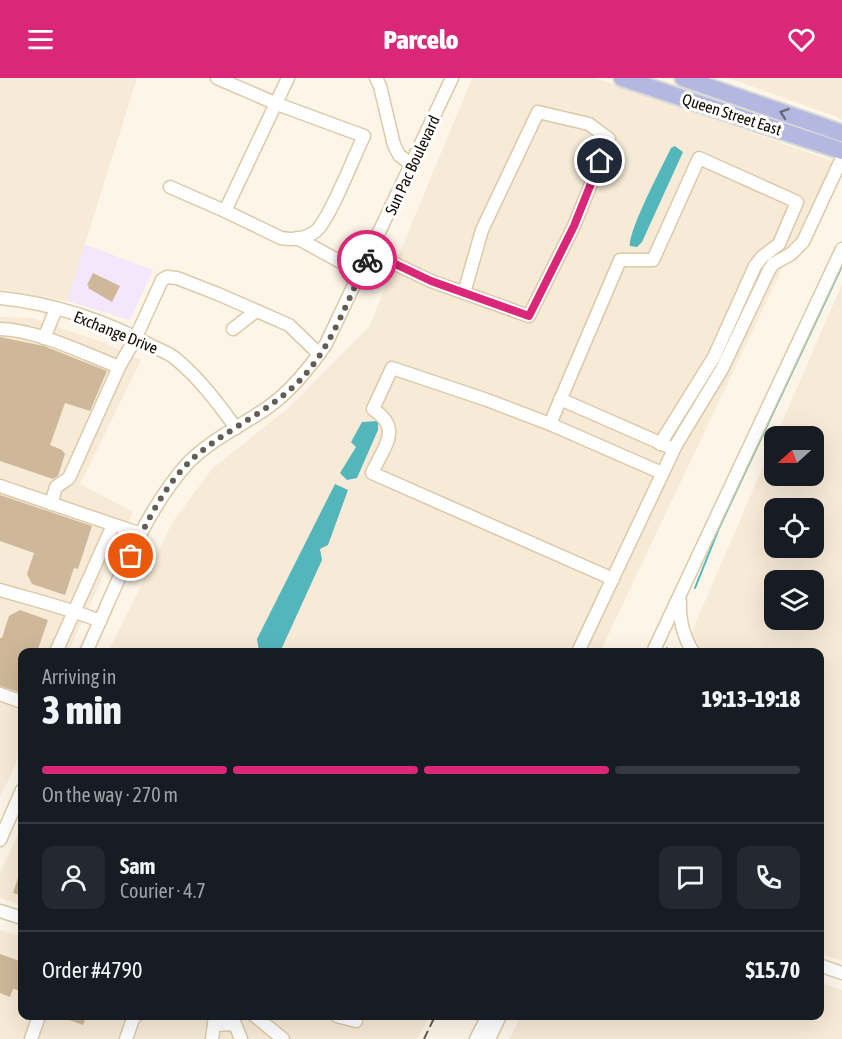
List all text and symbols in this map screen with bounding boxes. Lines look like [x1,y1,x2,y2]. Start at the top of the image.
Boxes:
icon: menu [24,23,57,56]
icon: heart [785,23,818,56]
text: Parcelo [383,24,459,55]
street label: Queen Street East [680,89,784,139]
one-way arrow [779,108,790,121]
street label: Sun Pac Boulevard [381,112,443,218]
pin [574,135,625,186]
icon: home [583,144,616,177]
courier [337,230,397,290]
icon: bike [351,244,384,277]
street label: Exchange Drive [71,307,161,358]
north arrow [764,426,824,486]
map controls [764,426,824,630]
button: locate [764,498,824,558]
pin [105,530,156,581]
icon: bag [114,539,147,572]
button: layers [764,570,824,630]
text: Arriving in [42,665,116,688]
text: 19:13–19:18 [702,686,800,712]
text: 3 min [42,688,122,732]
text: On the way · 270 m [42,783,178,806]
button: person [42,846,105,909]
button: chat [659,846,722,909]
button: phone [737,846,800,909]
text: Sam [120,853,155,879]
text: Courier · 4.7 [120,879,206,902]
text: Order #4790 [42,957,142,983]
text: $15.70 [745,957,800,983]

